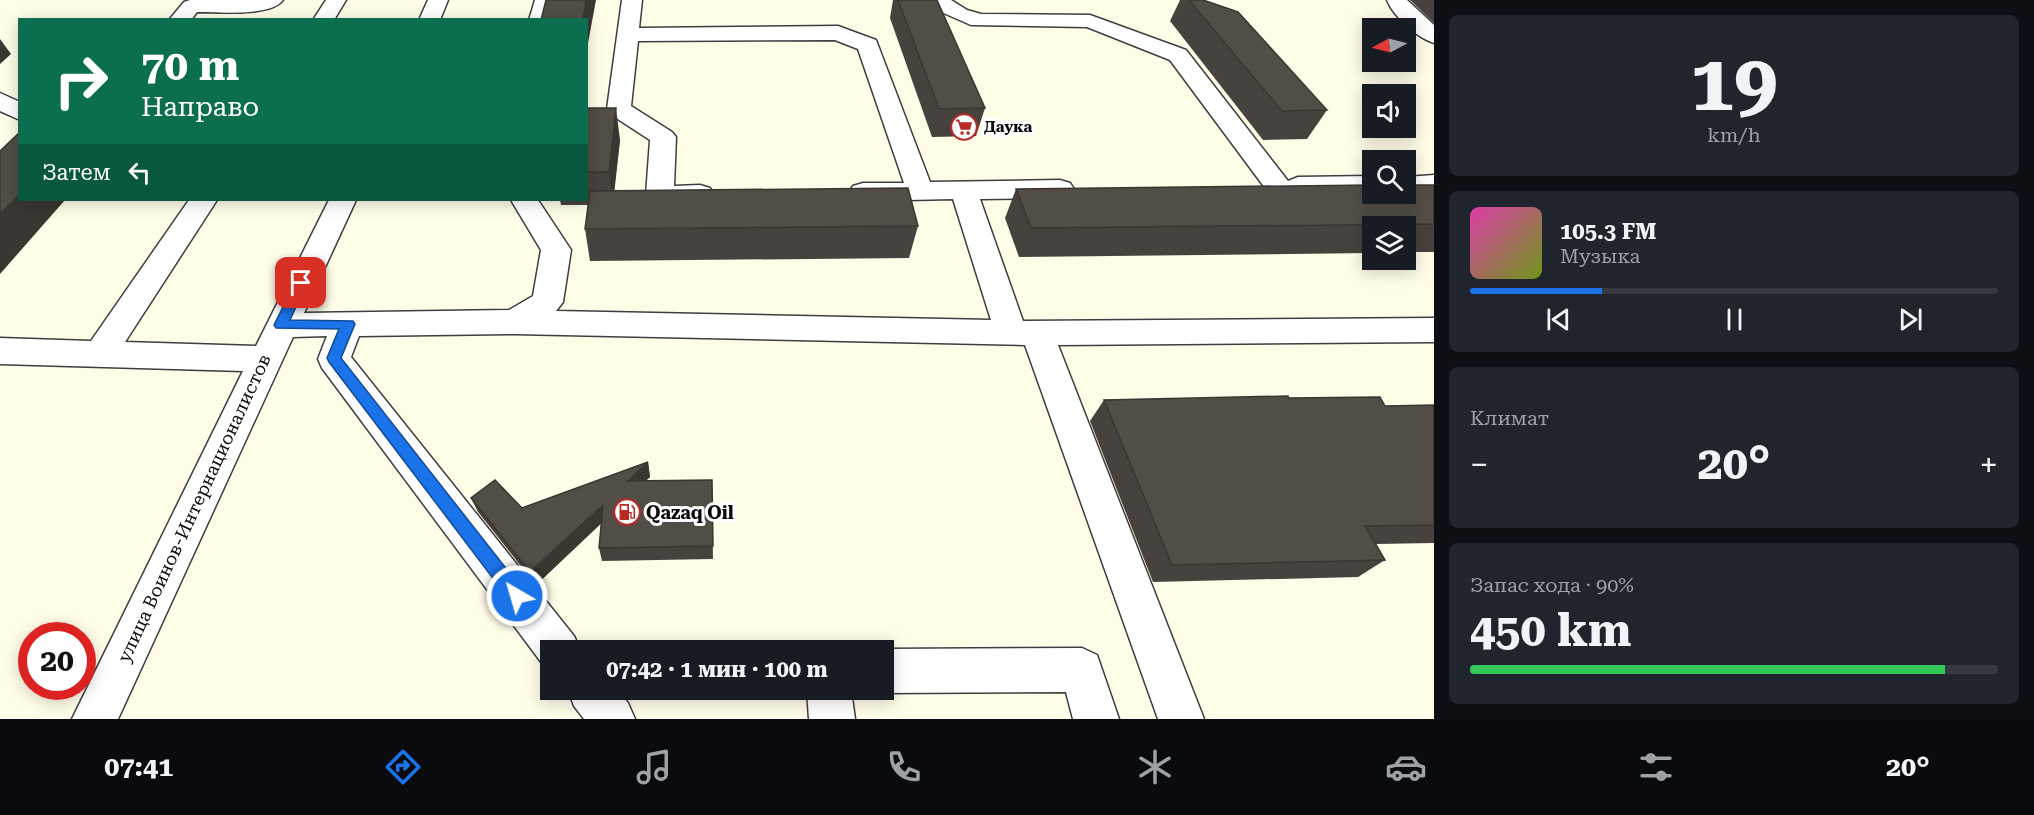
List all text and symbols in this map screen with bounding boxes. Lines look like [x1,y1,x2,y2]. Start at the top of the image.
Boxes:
north arrow [1362,18,1416,72]
map controls [1362,18,1416,270]
text: 19 [1690,38,1778,129]
text: 70 m [141,41,239,90]
icon: right [42,42,120,120]
button: sound [1362,84,1416,138]
text: Направо [141,91,259,123]
supermarket icon: Даука [949,112,979,142]
place label: Даука [984,118,1032,136]
text: km/h [1707,123,1761,147]
button: search [1362,150,1416,204]
icon: left [123,156,156,189]
text: Затем [42,160,111,185]
button: layers [1362,216,1416,270]
text: 105.3 FM [1560,219,1657,244]
text: Музыка [1560,244,1640,268]
pin [275,257,326,308]
icon: arrive [284,266,317,299]
icon: previous [1542,303,1575,336]
icon: pause [1718,303,1751,336]
icon: next [1894,303,1927,336]
street label: улица Воинов-Интернационалистов [113,351,275,665]
text: Климат [1470,406,1549,430]
text: 20° [1698,437,1770,490]
text: − [1470,445,1488,484]
text: + [1980,445,1998,484]
fuel station icon: Qazaq Oil [612,497,642,527]
place label: Qazaq Oil [646,502,734,523]
position arrow [485,564,549,628]
text: Запас хода · 90% [1470,573,1634,597]
text: 450 km [1470,604,1631,657]
speed limit sign: 20 [18,622,96,700]
text: 07:42 · 1 мин · 100 m [606,657,828,682]
icon: directions [382,746,424,788]
icon: music [633,746,675,788]
icon: phone [883,746,925,788]
icon: climate [1134,746,1176,788]
icon: car [1385,746,1427,788]
icon: filters [1635,746,1677,788]
text: 07:41 [104,751,173,783]
text: 20° [1886,751,1930,783]

